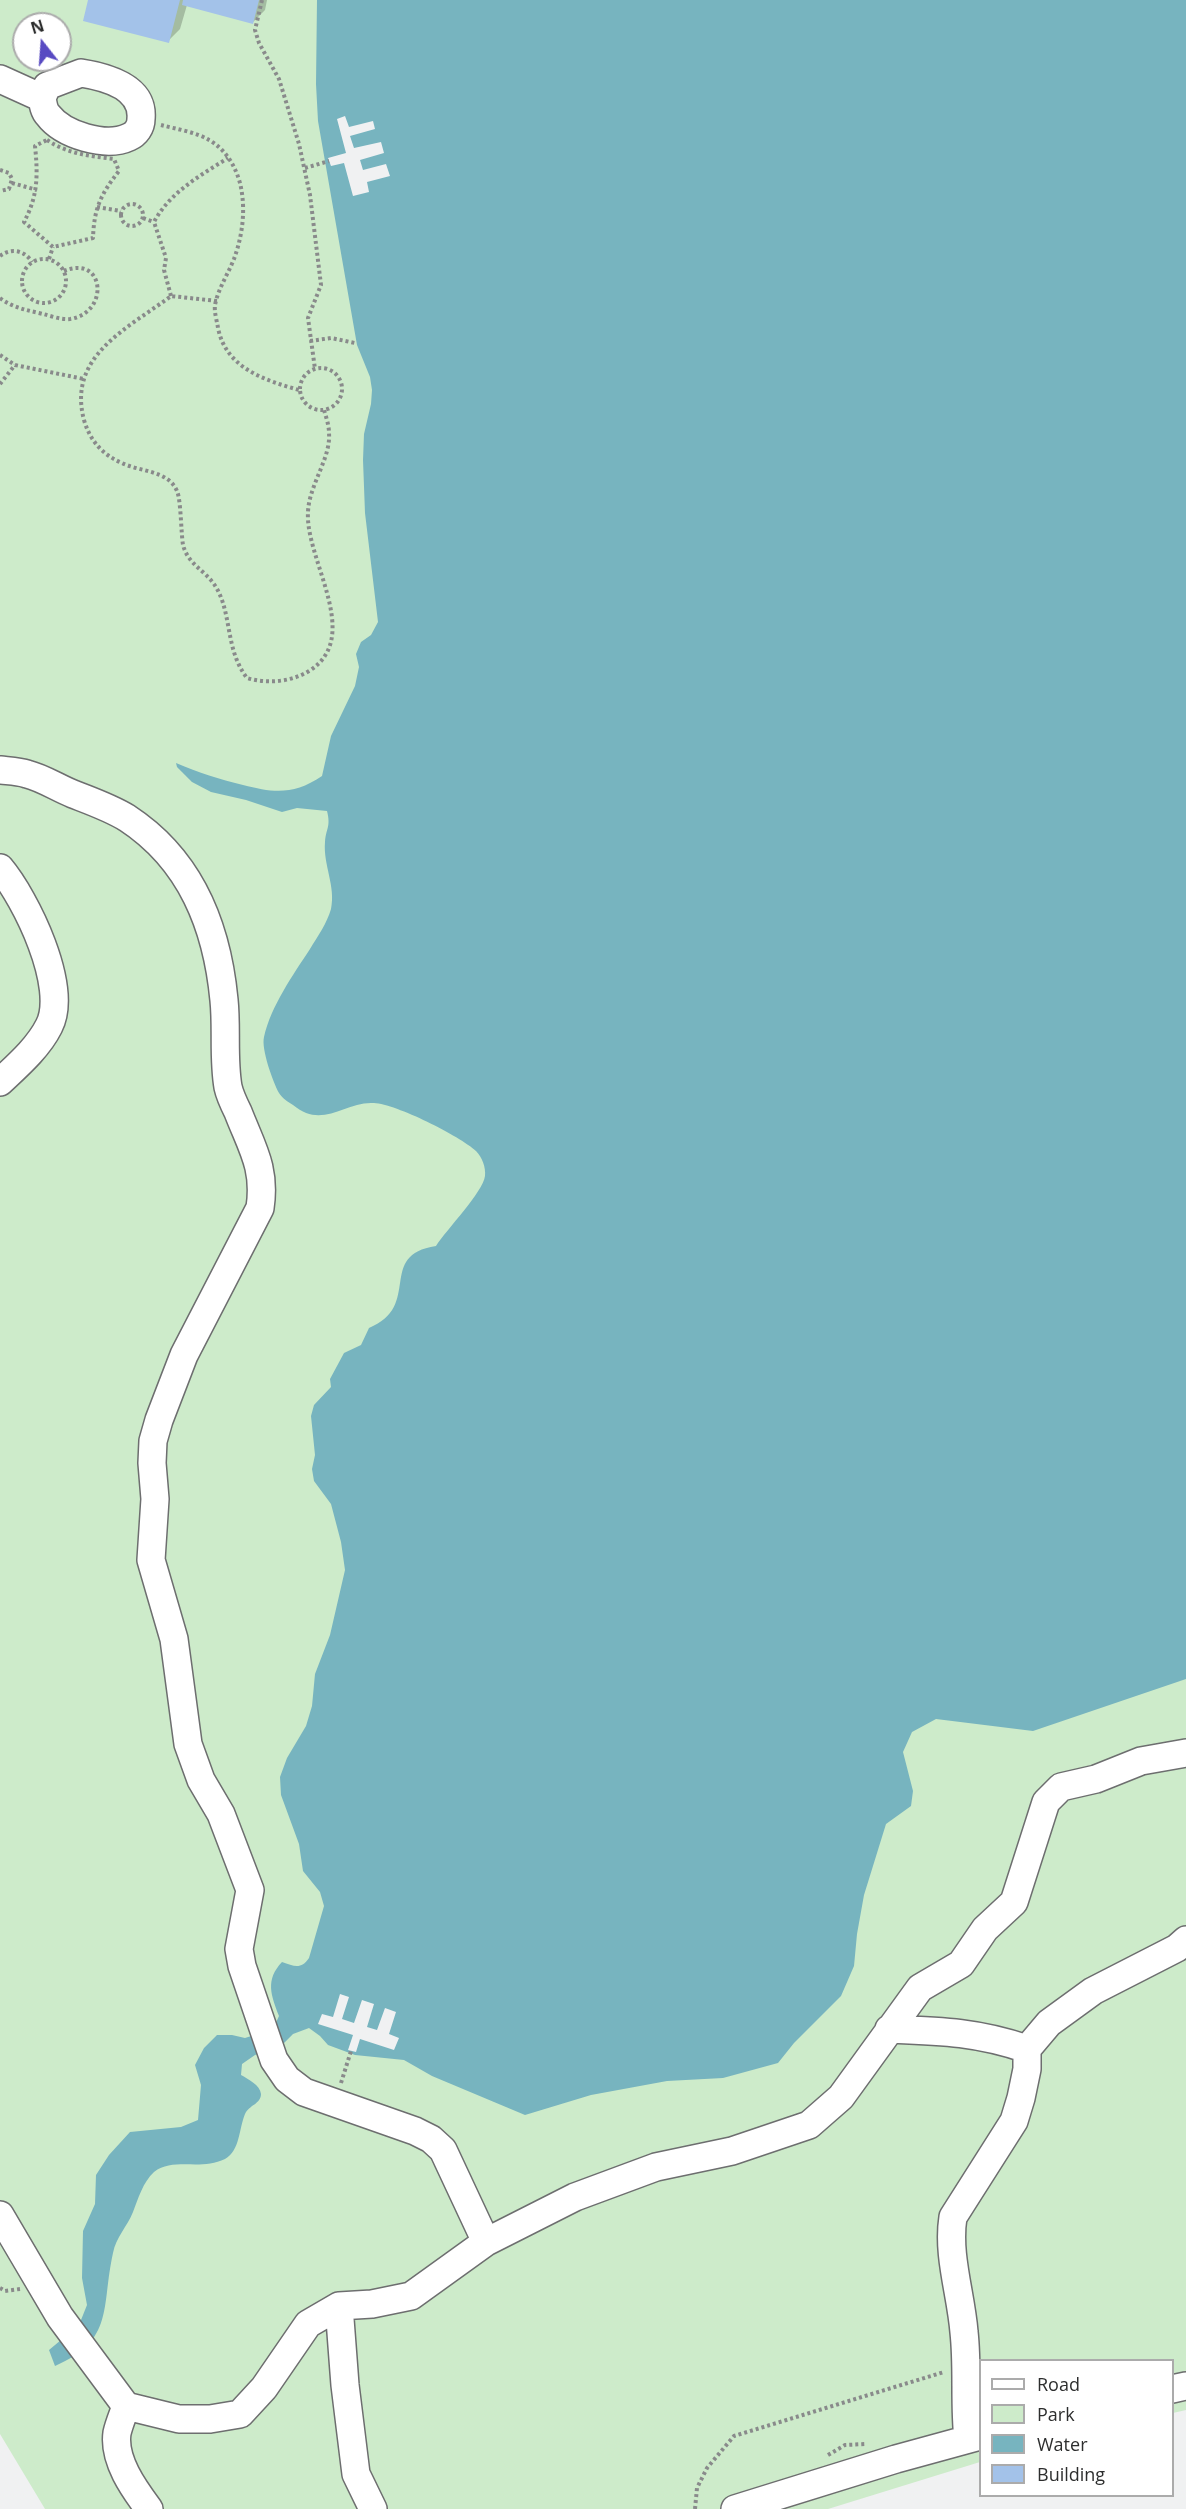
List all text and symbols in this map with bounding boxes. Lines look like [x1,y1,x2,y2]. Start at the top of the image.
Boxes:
north arrow [12,12,72,72]
text: N [28,14,47,39]
legend [979,2359,1174,2497]
text: Road [1037,2372,1080,2396]
text: Park [1037,2402,1075,2426]
text: Water [1037,2432,1088,2456]
text: Building [1037,2462,1105,2486]

